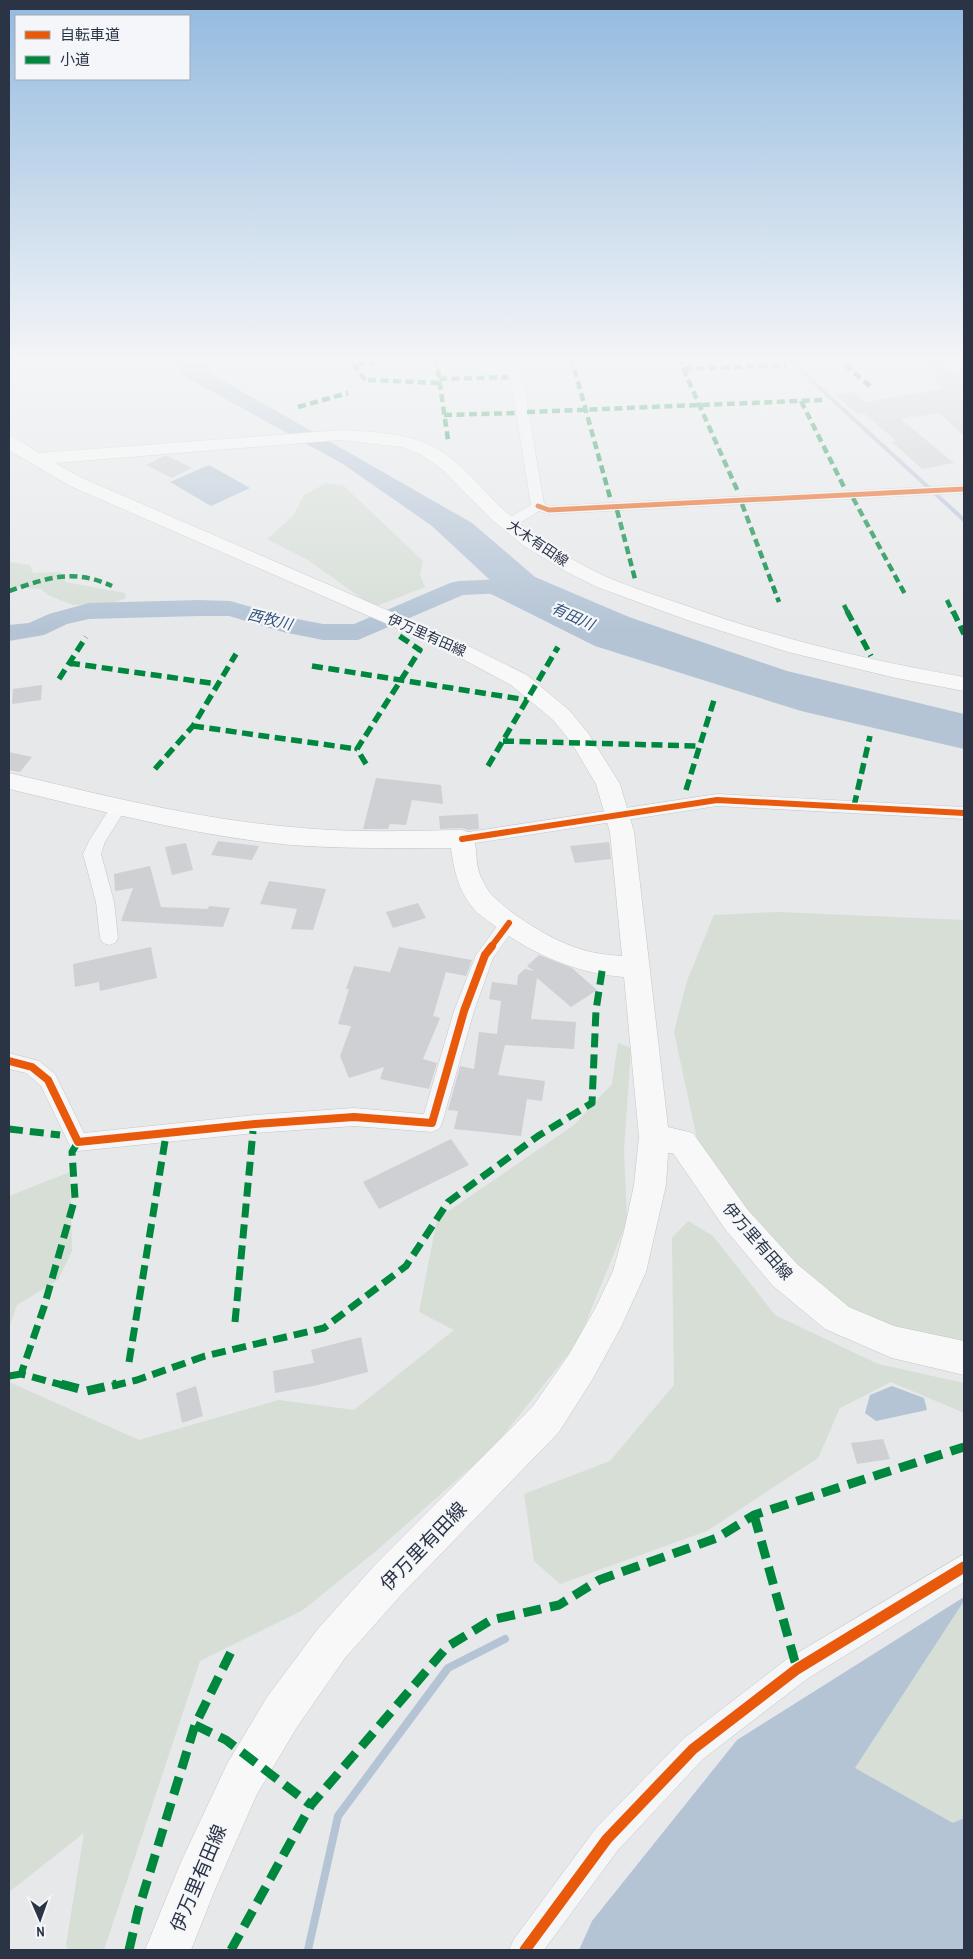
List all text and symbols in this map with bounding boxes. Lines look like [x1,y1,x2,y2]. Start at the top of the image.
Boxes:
legend [15,15,190,80]
text: 自転車道 [60,24,120,45]
text: 小道 [60,49,90,70]
street label: 大木有田線 [504,516,572,570]
water label: 有田川 [548,597,600,636]
water label: 西牧川 [246,603,296,635]
street label: 伊万里有田線 [385,610,469,660]
street label: 伊万里有田線 [718,1198,798,1284]
street label: 伊万里有田線 [374,1496,472,1596]
street label: 伊万里有田線 [164,1820,232,1936]
north arrow [15,1894,65,1944]
text: N [36,1923,45,1941]

